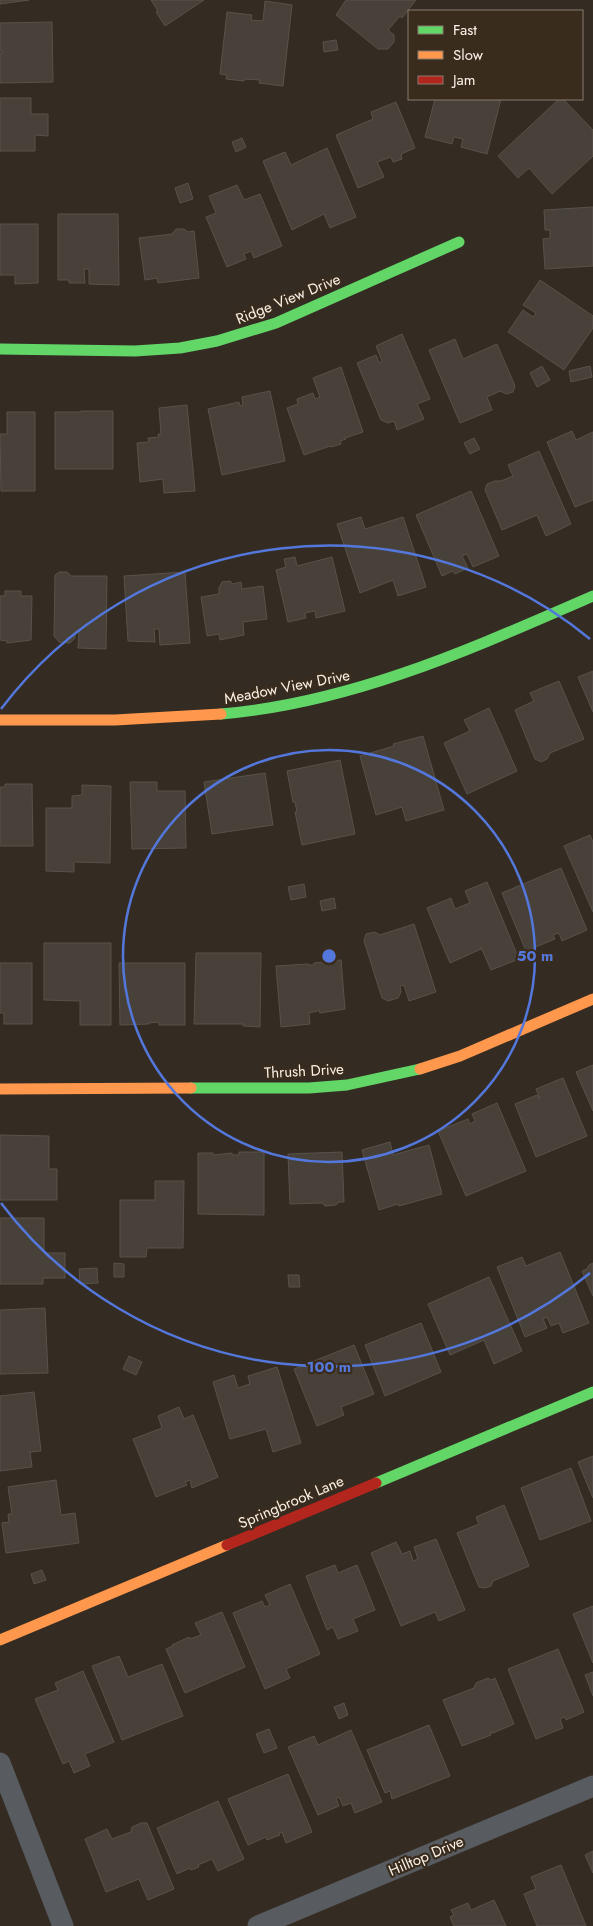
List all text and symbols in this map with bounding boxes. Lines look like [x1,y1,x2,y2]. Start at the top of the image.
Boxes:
legend [408,10,583,100]
text: Fast [453,19,477,41]
text: Slow [453,44,484,66]
text: Jam [451,69,476,91]
street label: Ridge View Drive [232,268,344,330]
street label: Meadow View Drive [222,664,352,710]
text: 50 m [517,945,553,967]
centre of rings [320,947,338,965]
street label: Thrush Drive [264,1058,345,1084]
text: 100 m [307,1356,351,1378]
street label: Springbrook Lane [235,1470,347,1534]
street label: Hilltop Drive [385,1830,467,1882]

